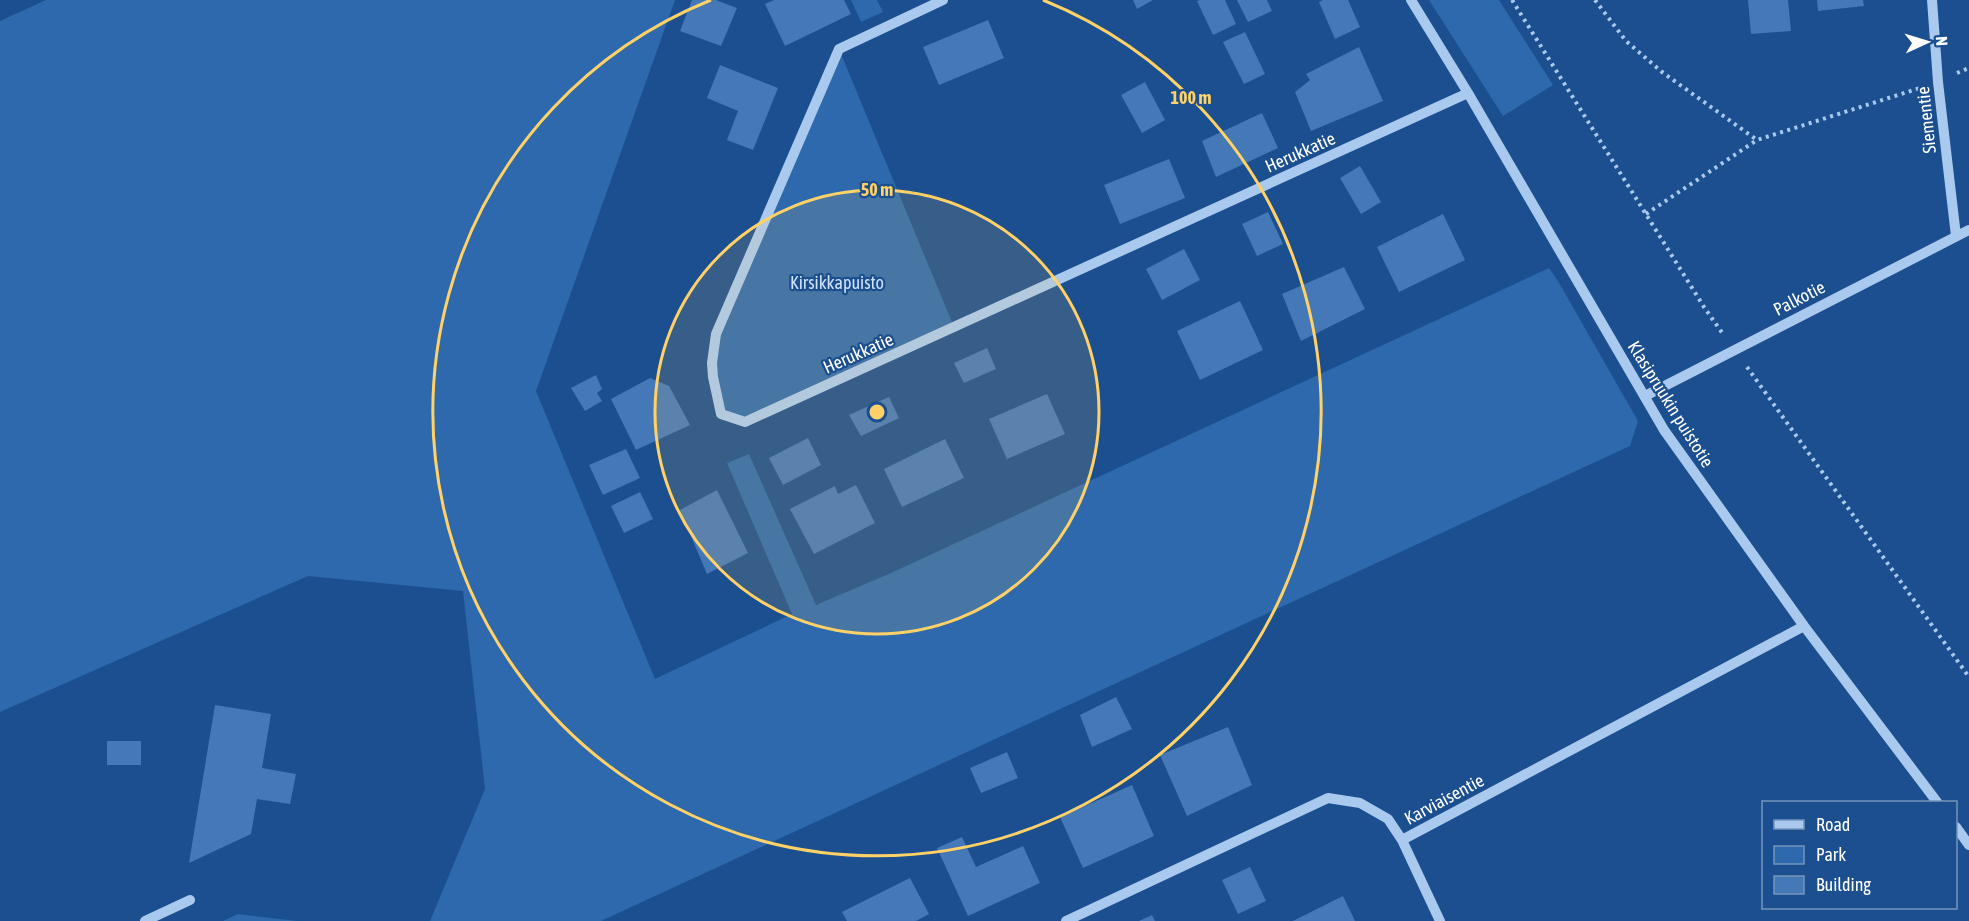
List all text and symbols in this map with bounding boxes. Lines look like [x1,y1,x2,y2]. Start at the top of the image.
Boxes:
north arrow [1897,12,1957,72]
text: N [1933,36,1951,46]
street label: Siementie [1912,85,1940,155]
text: 100 m [1171,87,1211,108]
street label: Herukkatie [1262,127,1338,177]
text: 50 m [861,179,893,200]
park label: Kirsikkapuisto [790,272,884,293]
street label: Palkotie [1770,276,1828,320]
street label: Herukkatie [820,328,896,378]
street label: Klasipruukin puistotie [1624,337,1718,471]
centre of rings [867,402,887,422]
street label: Karviaisentie [1401,769,1487,829]
legend [1762,801,1957,909]
text: Road [1816,814,1850,835]
text: Park [1816,844,1846,865]
text: Building [1816,874,1871,895]

